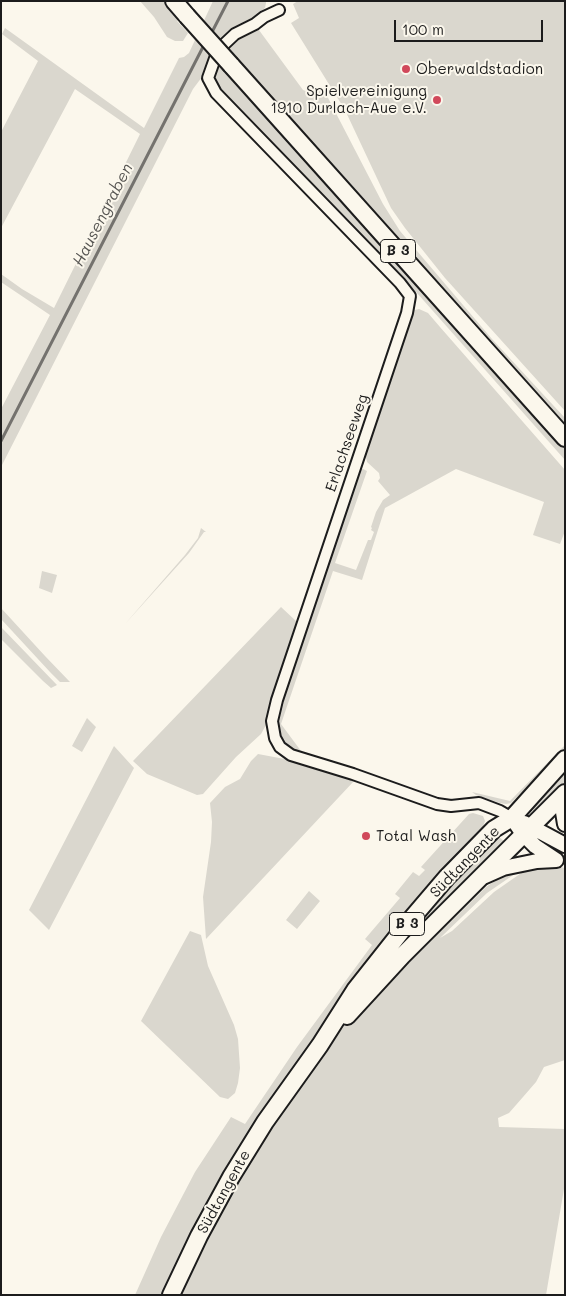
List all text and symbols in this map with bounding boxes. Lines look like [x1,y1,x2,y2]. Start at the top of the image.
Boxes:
scale bar [396,10,545,42]
text: 100 m [402,19,444,39]
place label: Oberwaldstadion [416,60,543,78]
marker: Oberwaldstadion [400,63,412,75]
place label: Spielvereinigung 1910 Durlach-Aue e.V. [270,82,427,117]
marker: Spielvereinigung 1910 Durlach-Aue e.V. [431,94,443,106]
water label: Hausengraben [69,160,137,270]
road number: B 3 [380,240,416,262]
street label: Erlachseeweg [322,392,372,494]
street label: Südtangente [426,822,504,902]
place label: Total Wash [376,827,456,845]
marker: Total Wash [360,830,372,842]
road number: B 3 [390,912,424,936]
street label: Südtangente [194,1147,254,1237]

